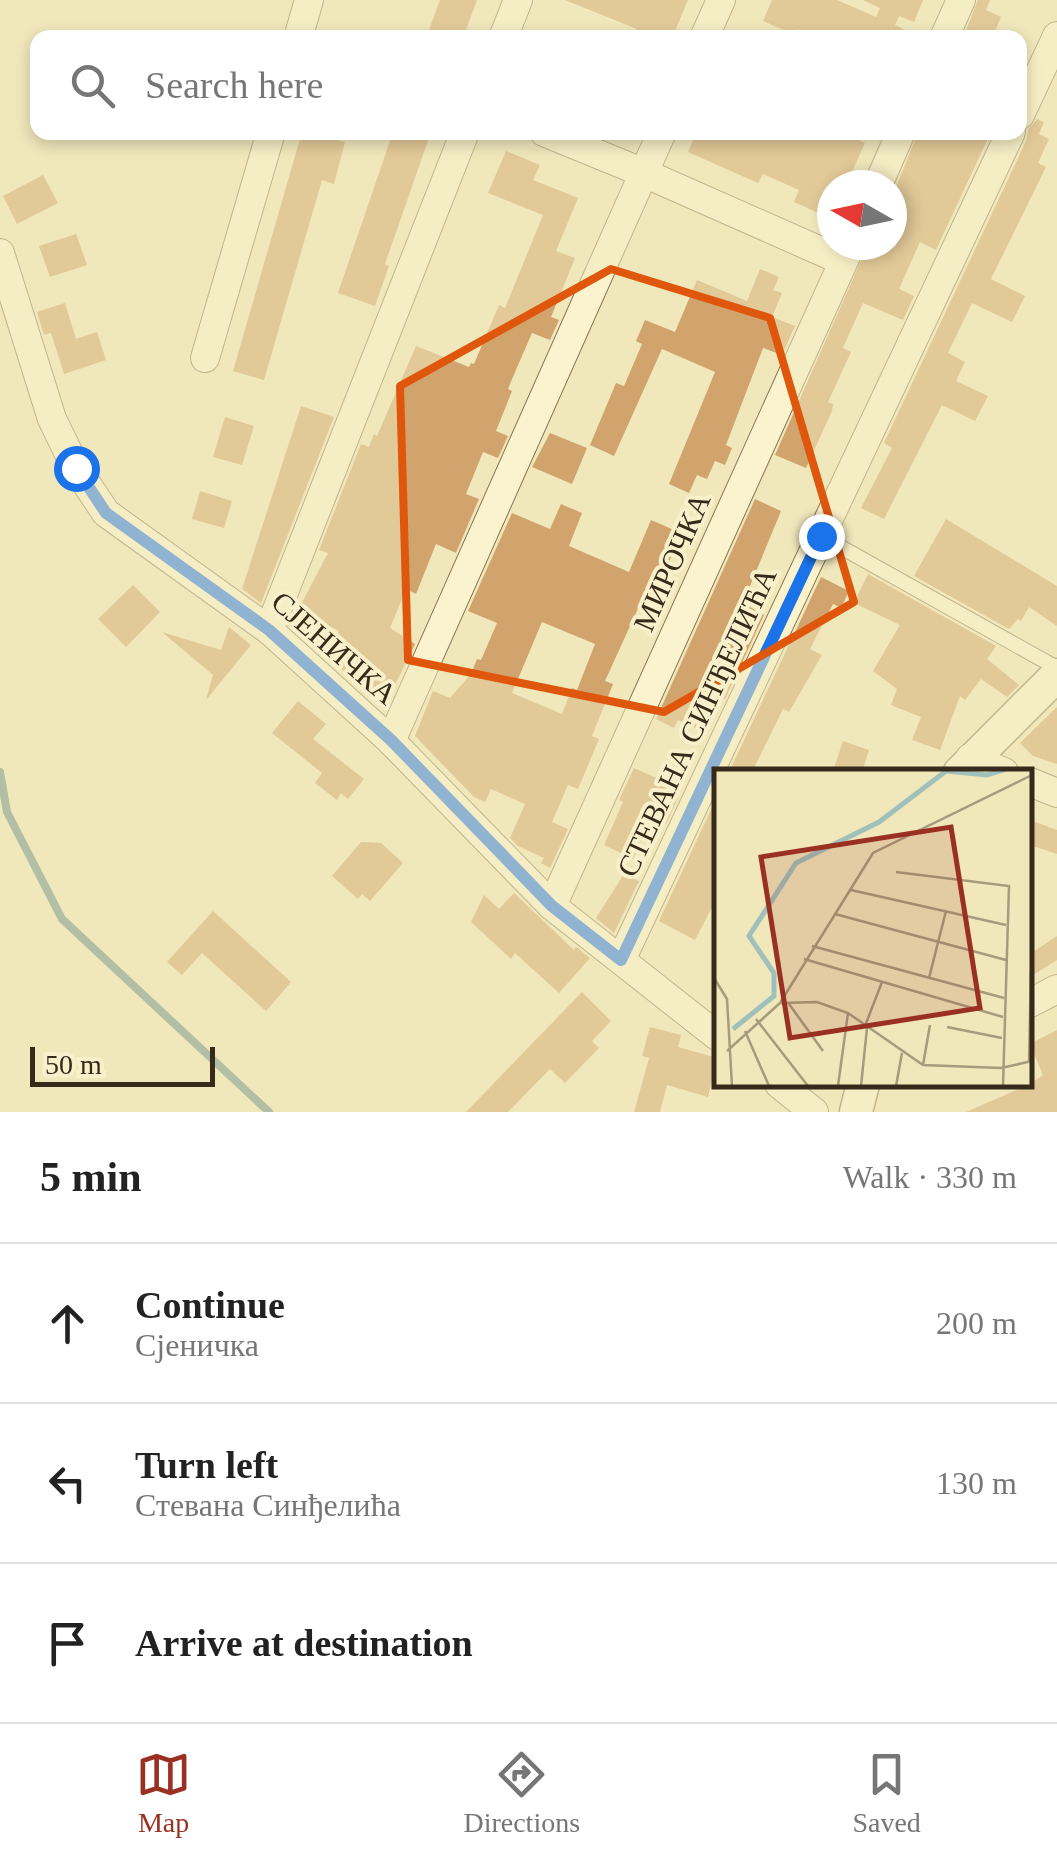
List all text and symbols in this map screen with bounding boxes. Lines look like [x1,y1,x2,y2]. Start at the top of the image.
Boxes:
search box [30,30,1027,140]
icon: search [65,58,120,113]
text: Search here [145,64,323,106]
north arrow [817,170,907,260]
route start [54,446,100,492]
street label: МИРОЧКА [626,487,717,636]
route end [799,514,845,560]
street label: СТЕВАНА СИНЂЕЛИЋА [610,562,783,881]
street label: СЈЕНИЧКА [265,584,404,711]
inset map [714,769,1032,1087]
scale bar [30,1042,215,1086]
text: 50 m [45,1049,102,1080]
text: 5 min [40,1154,142,1200]
text: Walk · 330 m [843,1159,1017,1195]
text: Continue [135,1284,285,1326]
icon: ahead [40,1296,95,1351]
text: 200 m [936,1305,1017,1341]
text: Сјеничка [135,1327,259,1363]
text: Turn left [135,1444,278,1486]
icon: left [40,1456,95,1511]
text: 130 m [936,1465,1017,1501]
text: Стевана Синђелића [135,1487,401,1523]
icon: arrive [40,1616,95,1671]
text: Arrive at destination [135,1622,473,1664]
tab: Map [136,1747,191,1839]
tab: Directions [463,1747,580,1839]
tab: Saved [852,1747,921,1839]

